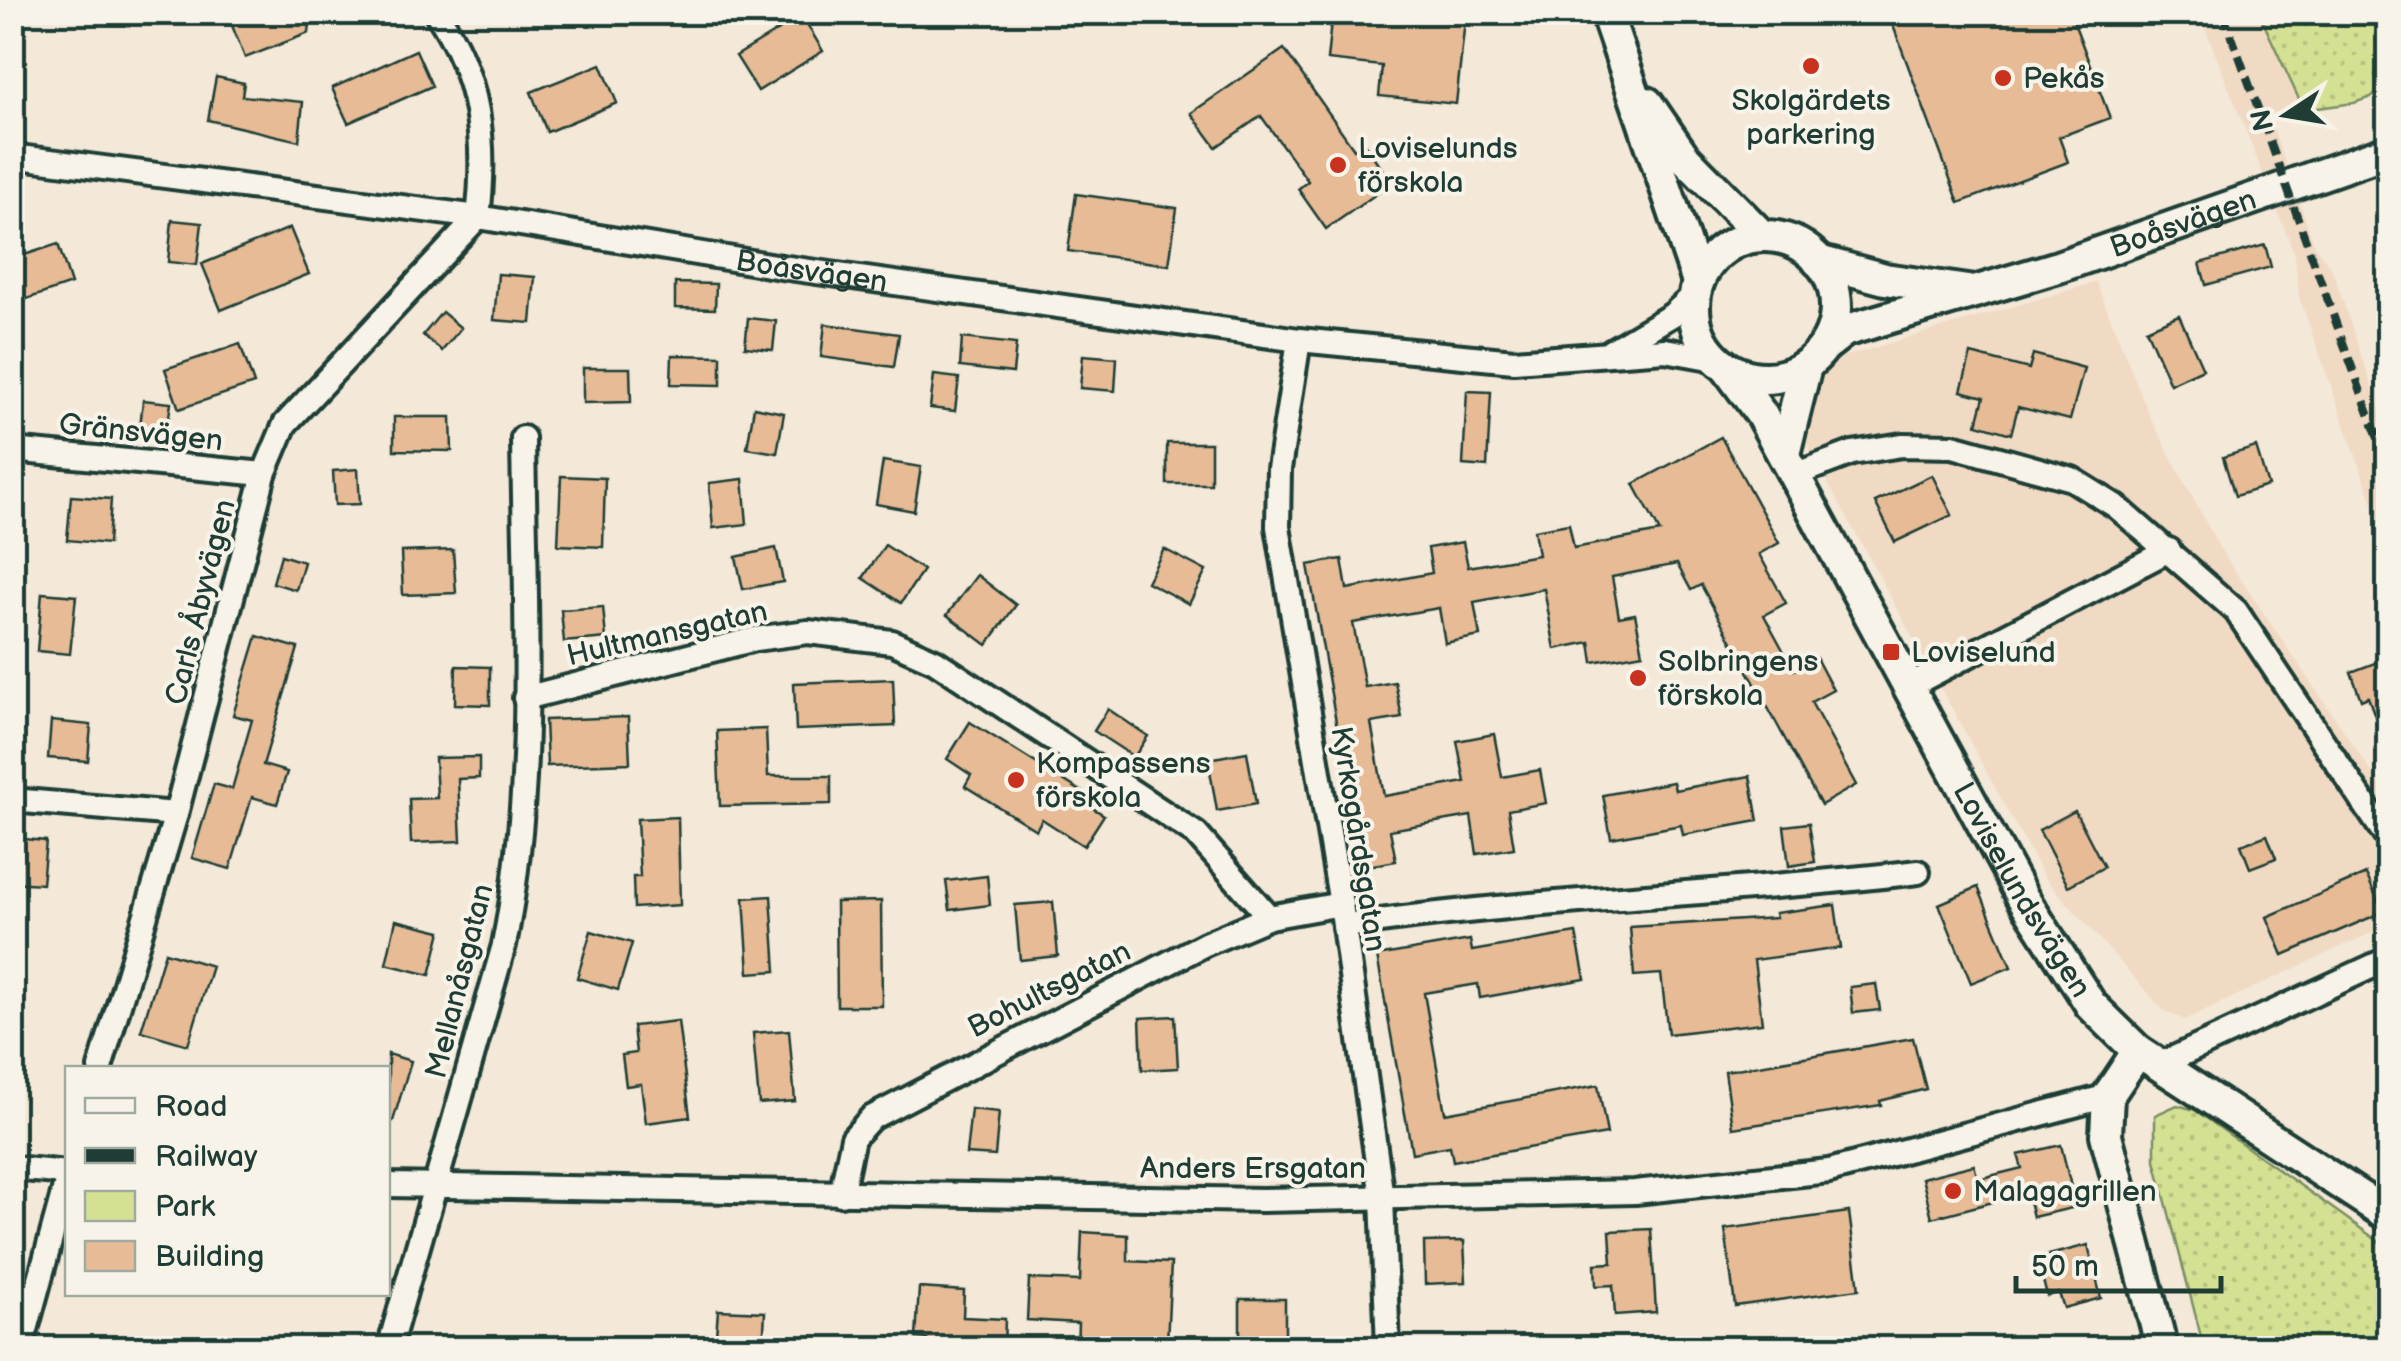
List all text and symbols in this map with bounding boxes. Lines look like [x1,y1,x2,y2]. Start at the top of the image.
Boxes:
marker: Skolgärdets parkering [1800,55,1822,77]
place label: Pekås [2023,61,2105,97]
north arrow [2236,65,2336,165]
marker: Pekås [1992,67,2014,89]
place label: Skolgärdets parkering [1731,83,1891,153]
text: N [2245,106,2281,134]
place label: Loviselunds förskola [1358,131,1518,201]
marker: Loviselunds förskola [1327,154,1349,176]
street label: Boåsvägen [2105,182,2261,266]
street label: Boåsvägen [733,243,890,301]
street label: Gränsvägen [57,406,225,459]
street label: Carls Åbyvägen [157,495,244,709]
street label: Hultmansgatan [563,593,771,675]
place label: Loviselund [1911,635,2056,671]
marker: Loviselund [1880,641,1902,663]
place label: Solbringens förskola [1658,644,1819,714]
marker: Solbringens förskola [1627,667,1649,689]
street label: Kyrkogårdsgatan [1322,724,1394,954]
place label: Kompassens förskola [1036,746,1211,816]
marker: Kompassens förskola [1005,769,1027,791]
street label: Loviselundsvägen [1945,776,2098,1004]
street label: Mellanåsgatan [418,880,502,1082]
street label: Bohultsgatan [962,934,1137,1046]
legend [65,1066,390,1296]
text: Road [155,1089,228,1125]
text: Railway [155,1139,258,1175]
street label: Anders Ersgatan [1140,1151,1366,1187]
place label: Malagagrillen [1973,1174,2157,1210]
marker: Malagagrillen [1942,1180,1964,1202]
text: Park [155,1189,215,1225]
scale bar [2016,1231,2221,1293]
text: Building [155,1239,264,1275]
text: 50 m [2031,1249,2099,1285]

